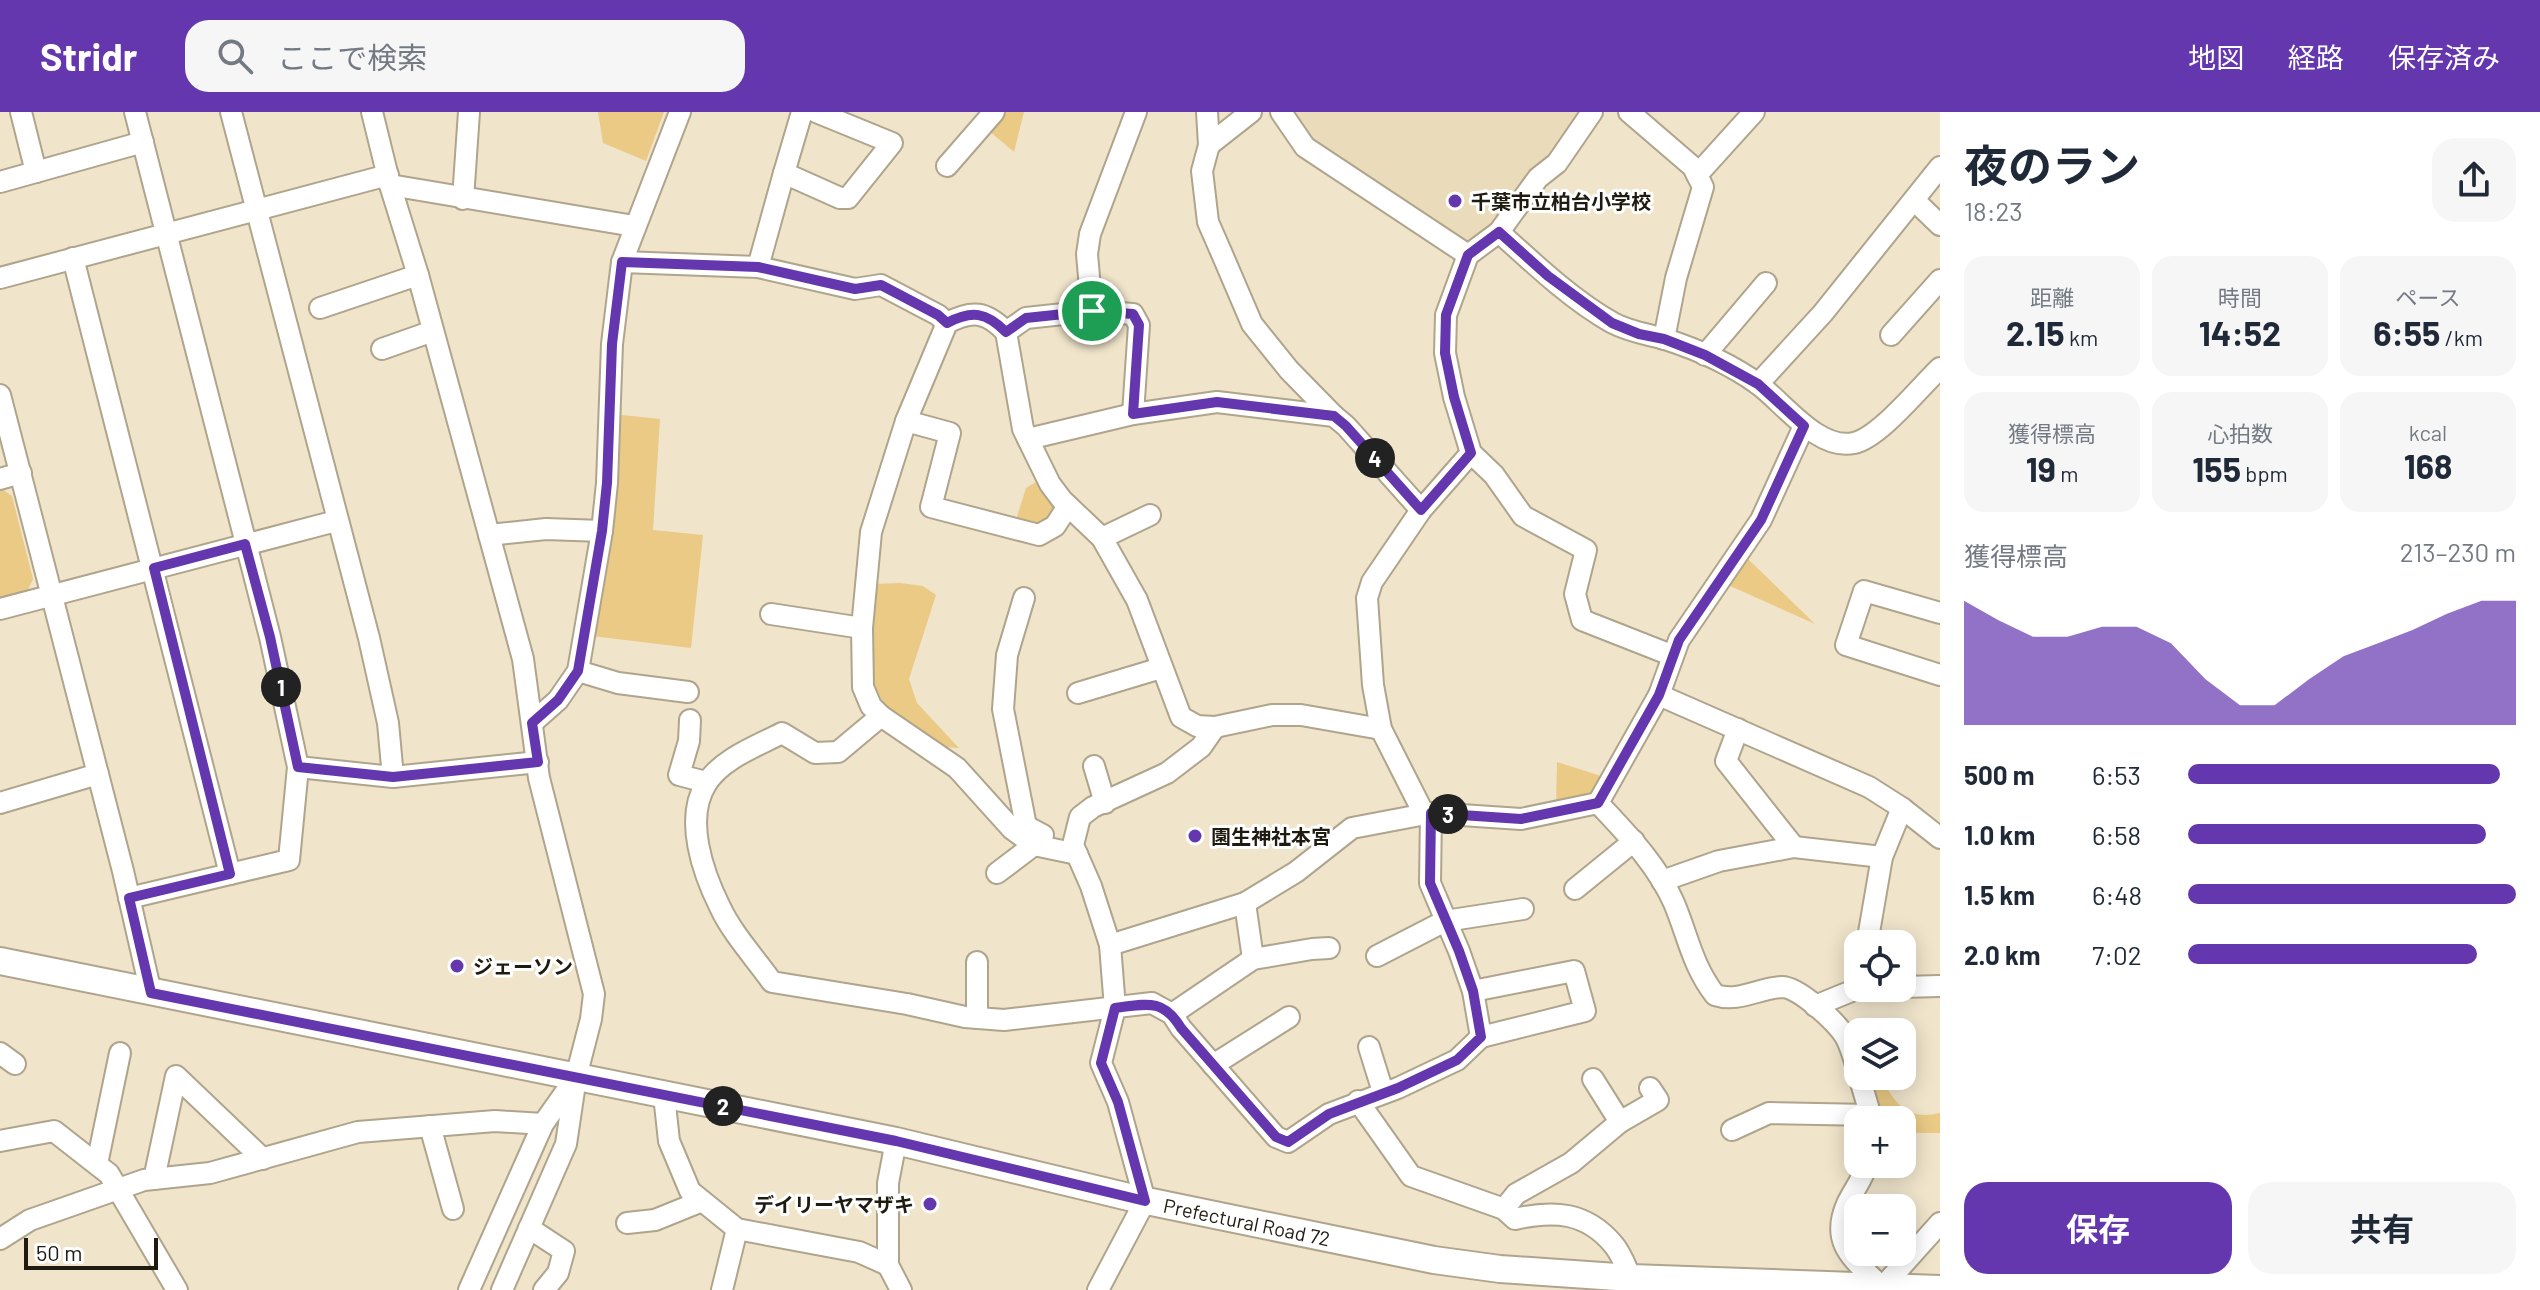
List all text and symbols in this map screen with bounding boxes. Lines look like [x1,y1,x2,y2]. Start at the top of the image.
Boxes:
search box [185,20,745,92]
text: Stridr [40,33,137,79]
icon: search [213,34,257,78]
text: ここで検索 [277,39,427,75]
text: 地図 [2188,40,2244,74]
text: 経路 [2288,40,2344,74]
text: 保存済み [2388,40,2500,74]
text: 夜のラン [1964,138,2140,191]
button: share [2432,138,2516,222]
place label: 千葉市立柏台小学校 [1471,189,1651,213]
marker: 千葉市立柏台小学校 [1446,192,1464,210]
text: 18:23 [1964,195,2023,226]
pin [1058,277,1126,345]
text: 距離 [2030,284,2074,310]
text: 時間 [2218,284,2262,310]
text: ペース [2396,284,2460,310]
icon: arrive [1070,289,1114,333]
text: 2.15 [2006,312,2064,353]
text: 14:52 [2199,312,2281,353]
text: 6:55 [2373,312,2440,353]
text: km [2064,324,2098,350]
text: /km [2440,324,2483,350]
text: kcal [2409,419,2447,445]
text: 獲得標高 [2008,420,2096,446]
text: 心拍数 [2207,420,2273,446]
pin: 4 [1355,438,1395,478]
text: 4 [1368,445,1382,471]
text: 168 [2404,445,2452,486]
text: 19 [2026,448,2056,489]
text: 155 [2192,448,2241,489]
text: m [2056,460,2078,486]
text: bpm [2241,460,2288,486]
text: 213–230 m [2400,536,2516,567]
text: 獲得標高 [1964,540,2068,571]
pin: 1 [261,667,301,707]
text: 1 [277,674,285,700]
text: 500 m [1964,759,2035,790]
text: 6:53 [2092,759,2141,790]
pin: 3 [1428,794,1468,834]
text: 3 [1442,801,1454,827]
text: 1.0 km [1964,819,2035,850]
text: 6:58 [2092,819,2141,850]
place label: 園生神社本宮 [1211,824,1331,848]
marker: 園生神社本宮 [1186,827,1204,845]
text: 1.5 km [1964,879,2035,910]
text: 6:48 [2092,879,2142,910]
map controls [1844,930,1916,1266]
button: locate [1844,930,1916,1002]
text: 2.0 km [1964,939,2041,970]
text: 7:02 [2092,939,2142,970]
place label: ジェーソン [473,954,573,978]
marker: ジェーソン [448,957,466,975]
button: layers [1844,1018,1916,1090]
pin: 2 [703,1086,743,1126]
text: 2 [717,1093,729,1119]
button: + [1844,1106,1916,1178]
button: 保存 [1964,1182,2232,1274]
button: 共有 [2248,1182,2516,1274]
place label: デイリーヤマザキ [754,1192,914,1216]
street label: Prefectural Road 72 [1162,1193,1332,1250]
button: − [1844,1194,1916,1266]
marker: デイリーヤマザキ [921,1195,939,1213]
scale bar [24,1234,158,1270]
text: 50 m [36,1239,82,1265]

